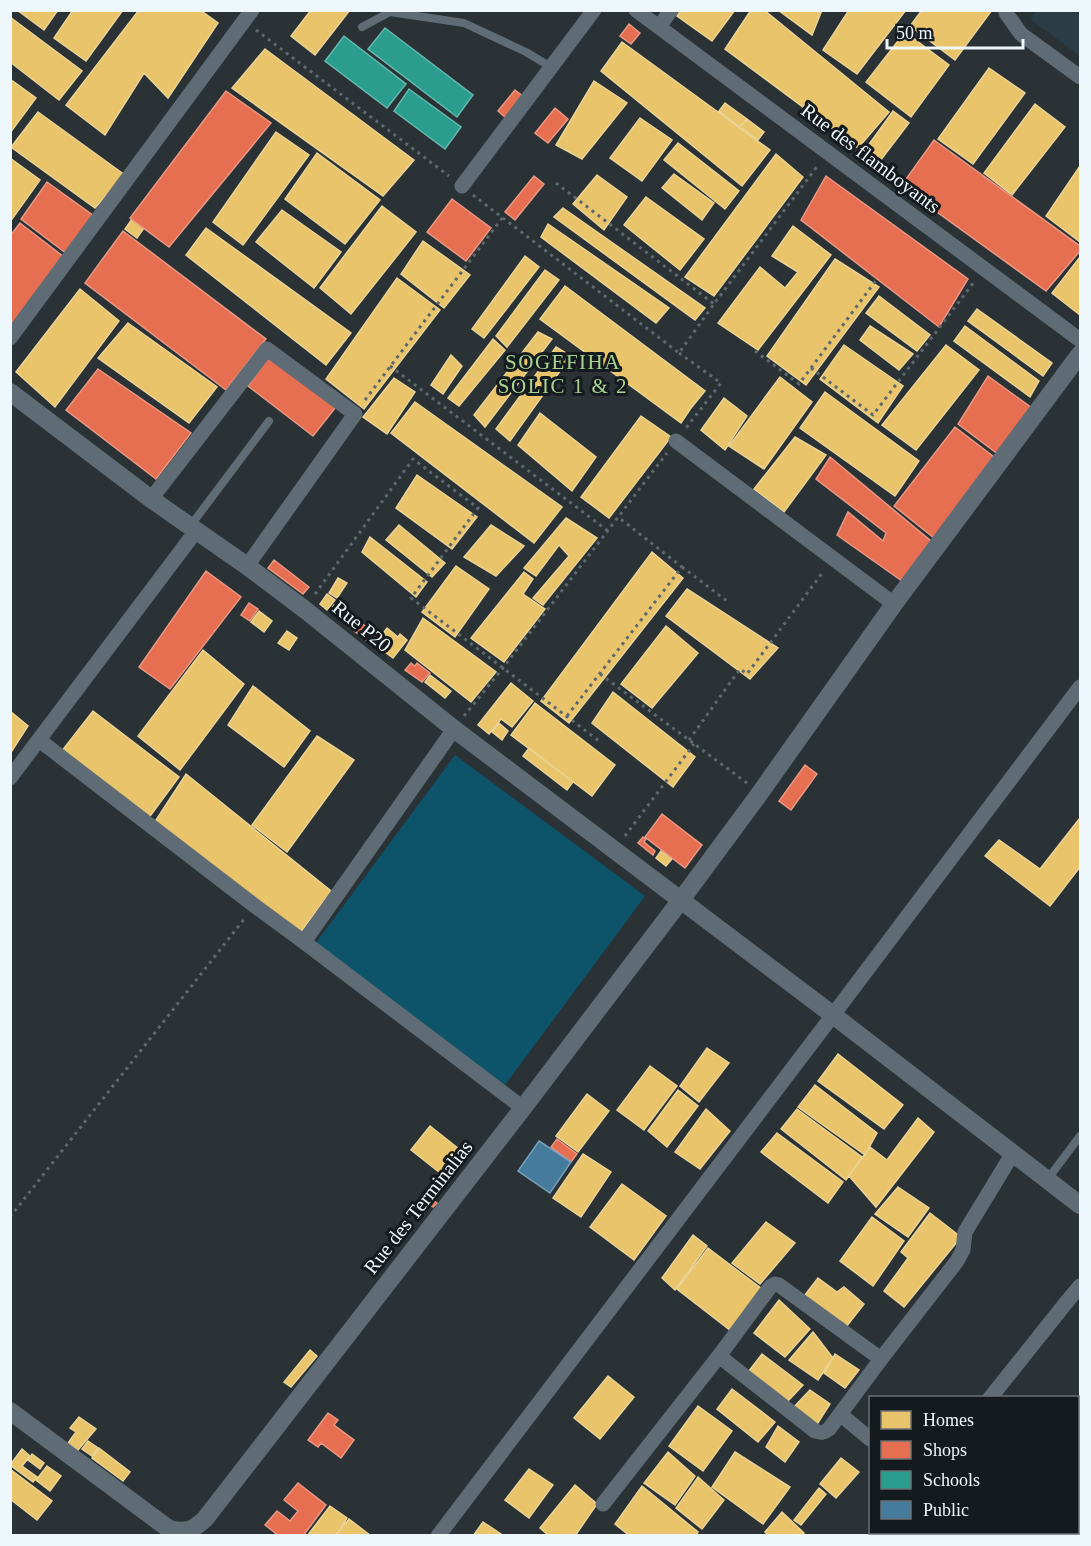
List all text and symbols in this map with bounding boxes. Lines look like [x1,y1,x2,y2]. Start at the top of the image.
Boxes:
scale bar [887,12,1024,50]
text: 50 m [896,23,933,43]
street label: Rue des flamboyants [797,99,945,218]
district label: SOGEFIHA SOLIC 1 & 2 [498,350,628,398]
street label: Rue P20 [329,596,395,656]
street label: Rue des Terminalias [359,1136,477,1278]
legend [869,1396,1079,1534]
text: Homes [923,1410,974,1430]
text: Shops [923,1440,967,1460]
text: Schools [923,1470,980,1490]
text: Public [923,1500,969,1520]

